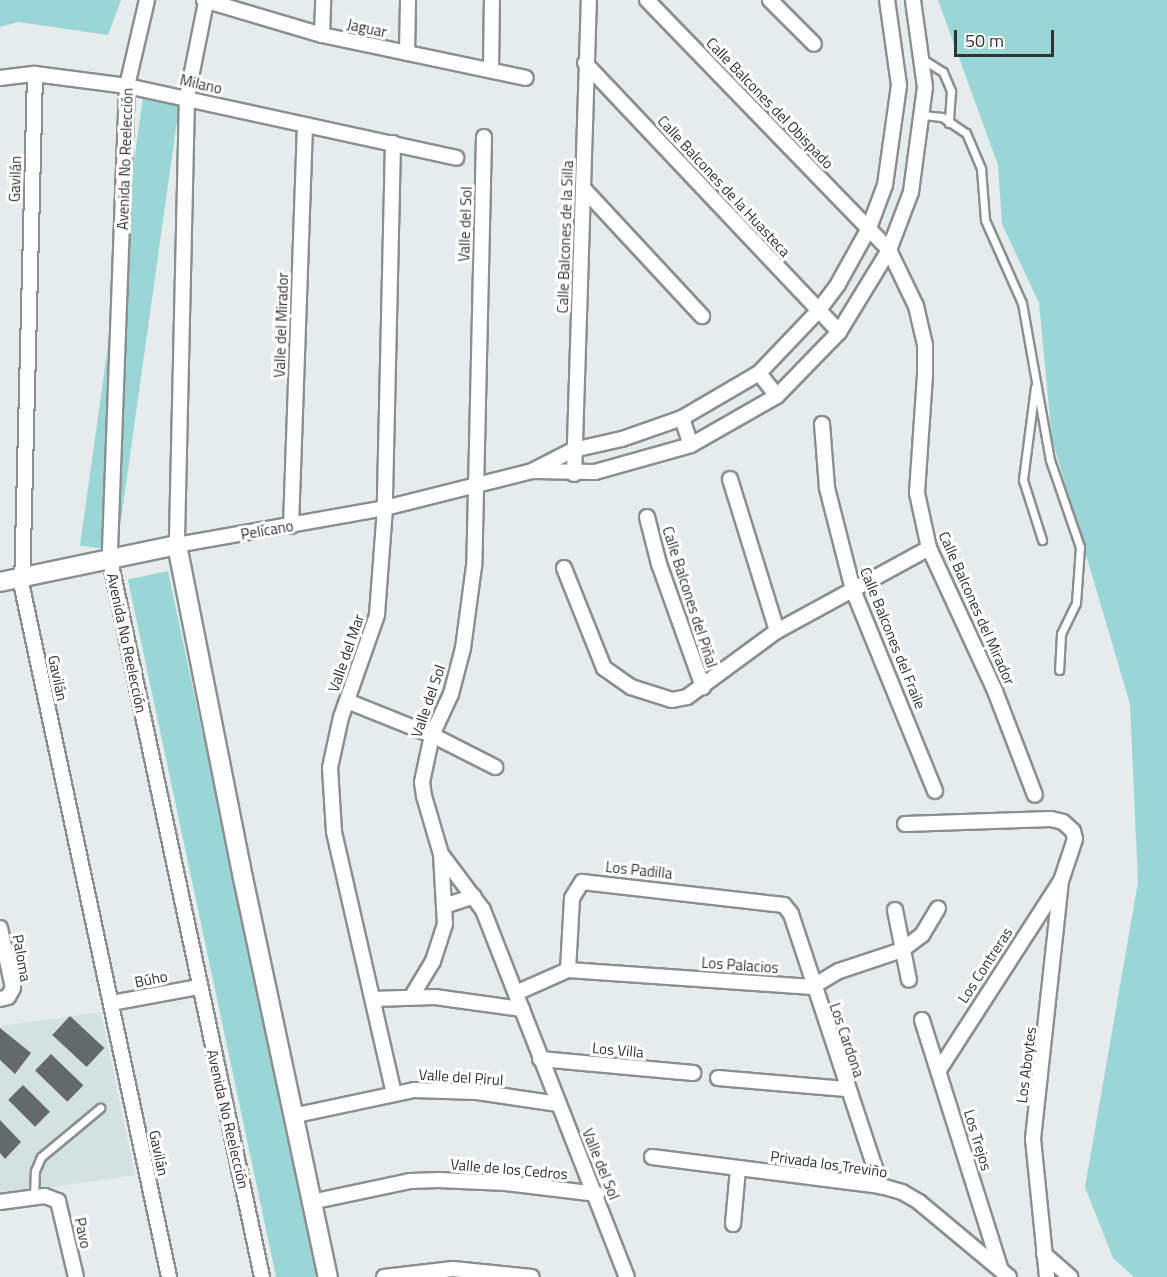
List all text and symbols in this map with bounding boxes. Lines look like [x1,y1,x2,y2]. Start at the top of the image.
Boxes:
street label: Jaguar [345,15,389,41]
scale bar [957,18,1058,56]
text: 50 m [965,27,1004,54]
street label: Calle Balcones del Obispado [703,34,837,172]
street label: Milano [178,70,224,98]
street label: Avenida No Reelección [114,88,136,230]
street label: Calle Balcones de la Huasteca [654,112,794,260]
street label: Gavilán [5,156,25,202]
street label: Calle Balcones de la Silla [553,160,577,314]
street label: Valle del Sol [455,186,475,262]
street label: Valle del Mirador [270,272,292,378]
street label: Pelícano [239,517,295,543]
street label: Calle Balcones del Piñal [659,524,721,670]
street label: Calle Balcones del Mirador [935,529,1019,687]
street label: Calle Balcones del Fraile [856,565,930,711]
street label: Avenida No Reelección [103,572,151,714]
street label: Valle del Mar [324,612,368,694]
street label: Gavilán [44,654,72,702]
street label: Valle del Sol [407,662,449,740]
street label: Los Padilla [605,858,673,882]
street label: Los Contreras [954,924,1016,1006]
street label: Paloma [9,933,35,983]
street label: Los Palacios [701,953,779,977]
street label: Búho [133,967,169,991]
street label: Los Cardona [826,1000,868,1080]
street label: Los Aboytes [1012,1026,1040,1104]
street label: Los Villa [591,1039,645,1061]
street label: Avenida No Reelección [203,1048,253,1190]
street label: Valle del Pirul [418,1065,504,1089]
street label: Los Trejos [960,1107,996,1173]
street label: Valle del Sol [579,1126,623,1202]
street label: Gavilán [145,1129,173,1177]
street label: Privada los Treviño [769,1147,889,1181]
street label: Valle de los Cedros [450,1155,568,1183]
street label: Pavo [71,1216,95,1250]

